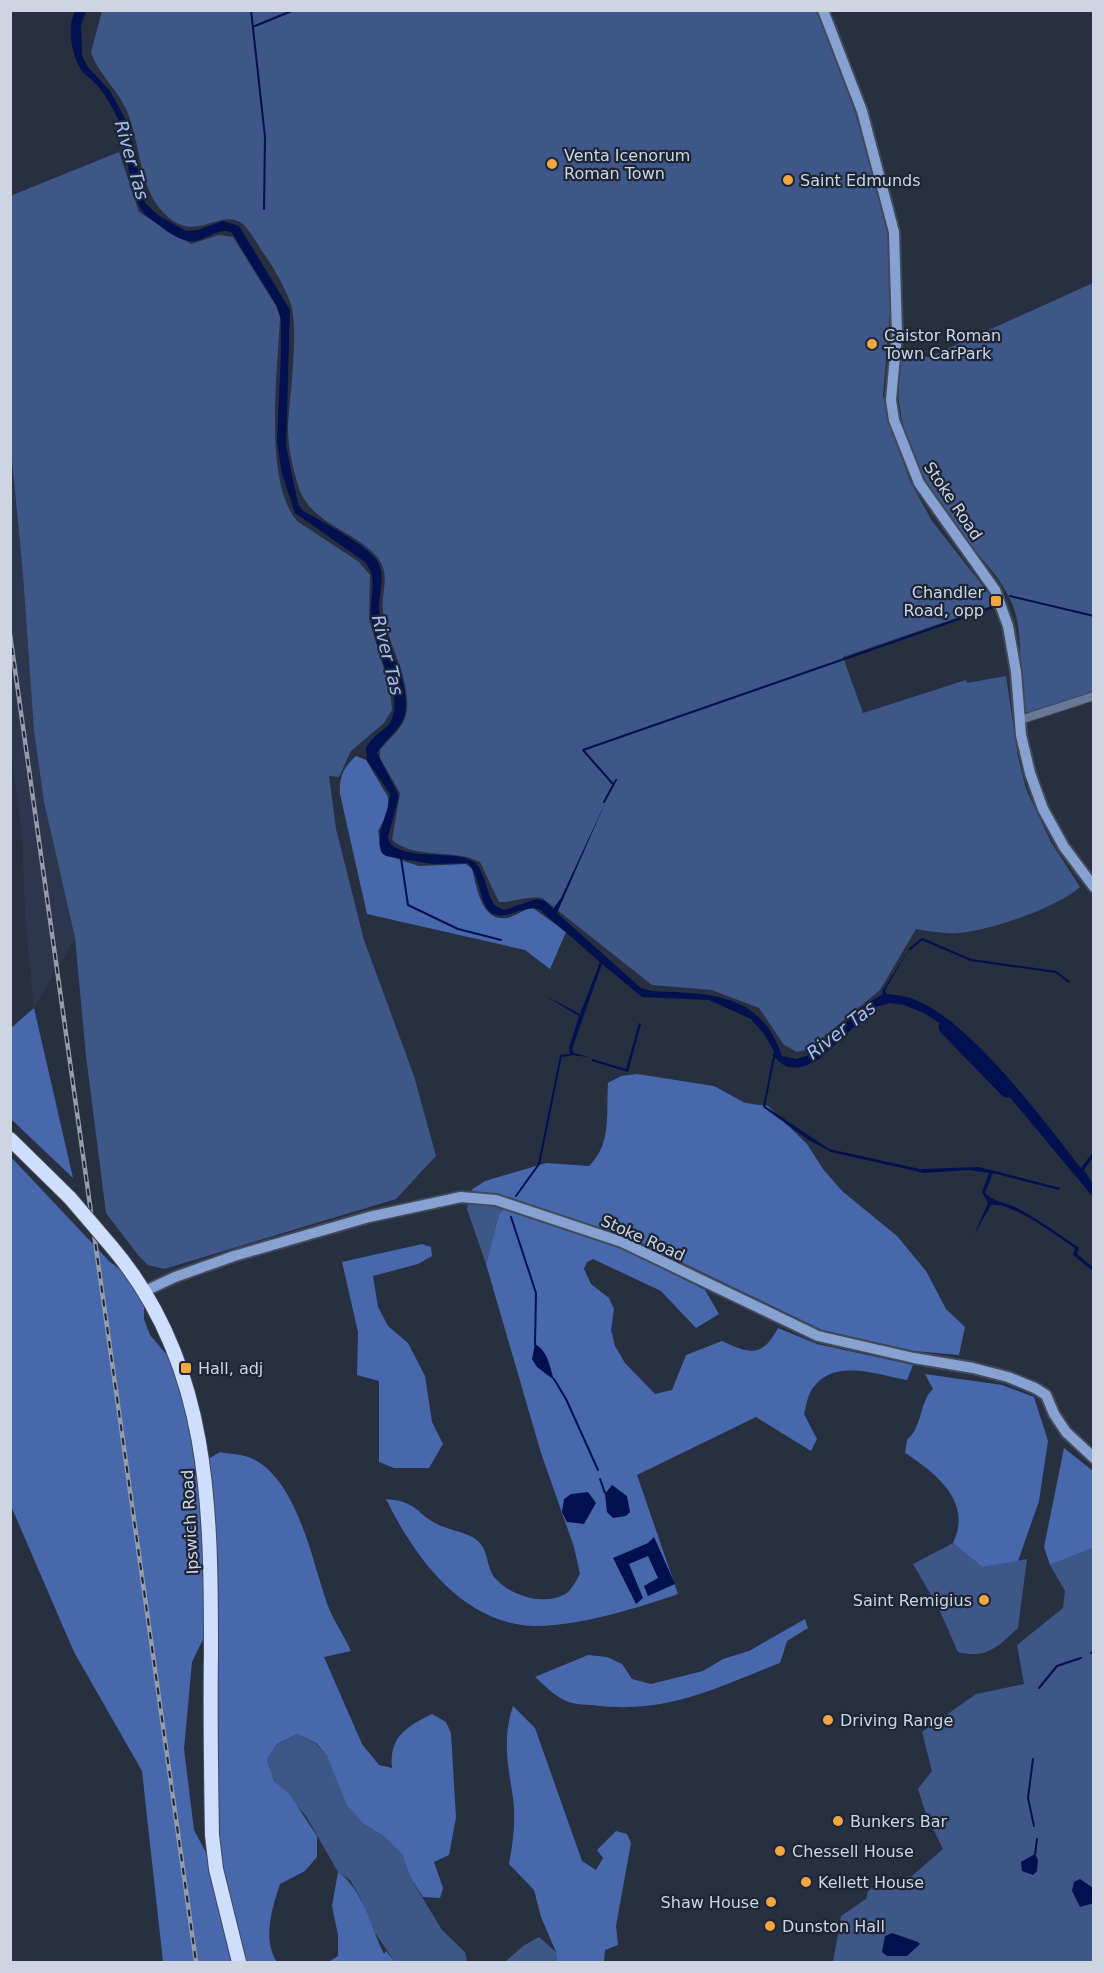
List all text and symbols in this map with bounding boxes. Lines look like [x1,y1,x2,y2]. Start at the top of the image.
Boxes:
water label: River Tas [111,118,153,202]
place label: Venta Icenorum Roman Town [564,146,690,183]
marker: Venta Icenorum Roman Town [545,157,559,171]
place label: Saint Edmunds [800,171,921,190]
marker: Saint Edmunds [781,173,795,187]
place label: Caistor Roman Town CarPark [883,326,1001,363]
marker: Caistor Roman Town CarPark [865,337,879,351]
street label: Stoke Road [920,458,986,544]
place label: Chandler Road, opp [904,583,984,620]
marker: Chandler Road, opp [989,594,1003,608]
water label: River Tas [368,613,408,697]
water label: River Tas [802,997,880,1063]
street label: Stoke Road [598,1211,688,1265]
place label: Hall, adj [198,1359,263,1378]
marker: Hall, adj [179,1361,193,1375]
street label: Ipswich Road [178,1469,202,1575]
place label: Saint Remigius [853,1591,972,1610]
marker: Saint Remigius [977,1593,991,1607]
place label: Driving Range [840,1711,953,1730]
marker: Driving Range [821,1713,835,1727]
place label: Bunkers Bar [850,1812,948,1831]
marker: Bunkers Bar [831,1814,845,1828]
place label: Chessell House [792,1842,914,1861]
marker: Chessell House [773,1844,787,1858]
place label: Kellett House [818,1873,924,1892]
marker: Kellett House [799,1875,813,1889]
place label: Shaw House [661,1893,759,1912]
marker: Shaw House [764,1895,778,1909]
place label: Dunston Hall [782,1917,885,1936]
marker: Dunston Hall [763,1919,777,1933]

